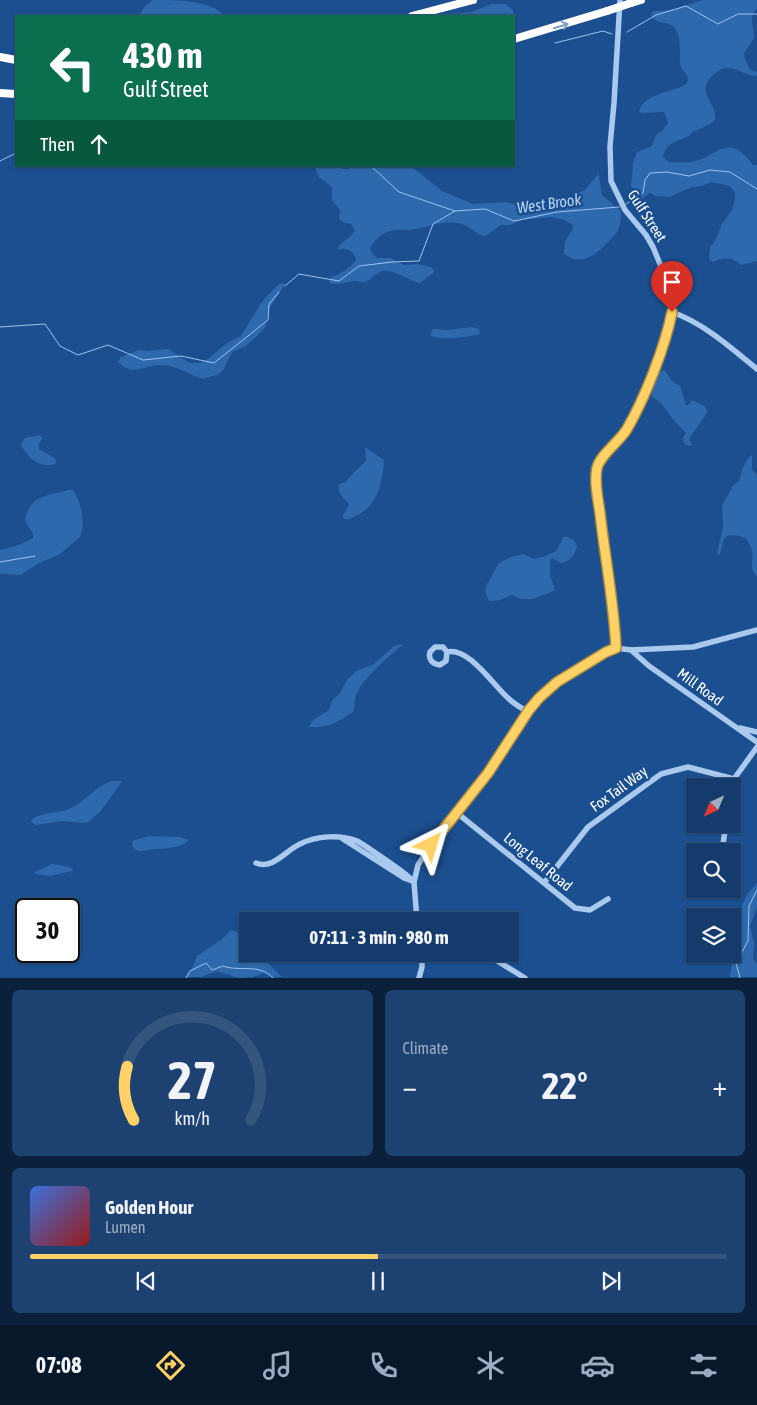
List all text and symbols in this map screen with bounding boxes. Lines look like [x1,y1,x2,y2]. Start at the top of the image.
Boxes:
one-way arrow [552,21,568,31]
icon: left [40,35,105,100]
text: 430 m [123,35,202,75]
text: Gulf Street [123,76,208,102]
icon: ahead [85,130,113,158]
text: Then [40,133,75,155]
street label: Gulf Street [624,187,670,245]
water label: West Brook [516,189,583,216]
pin [651,261,693,312]
icon: arrive [658,268,686,296]
street label: Mill Road [674,664,726,709]
street label: Fox Tail Way [587,762,651,815]
north arrow [686,778,741,832]
map controls [686,778,741,963]
position arrow [404,818,456,870]
street label: Long Leaf Road [501,829,576,894]
button: search [686,843,741,898]
speed limit sign: 30 [15,898,80,963]
button: layers [686,908,741,963]
text: 07:11 · 3 min · 980 m [309,926,449,948]
text: Climate [403,1039,448,1057]
text: 27 [168,1050,217,1110]
text: 22° [542,1064,588,1107]
text: − [403,1070,417,1102]
text: + [712,1070,727,1102]
text: km/h [175,1108,210,1129]
text: Golden Hour [105,1196,193,1218]
text: Lumen [105,1218,145,1236]
icon: previous [132,1267,160,1295]
icon: pause [364,1267,392,1295]
icon: next [597,1267,625,1295]
icon: directions [153,1348,188,1383]
icon: music [260,1348,295,1383]
icon: phone [366,1348,401,1383]
icon: climate [473,1348,508,1383]
icon: car [580,1348,615,1383]
icon: filters [686,1348,721,1383]
text: 07:08 [36,1352,82,1378]

